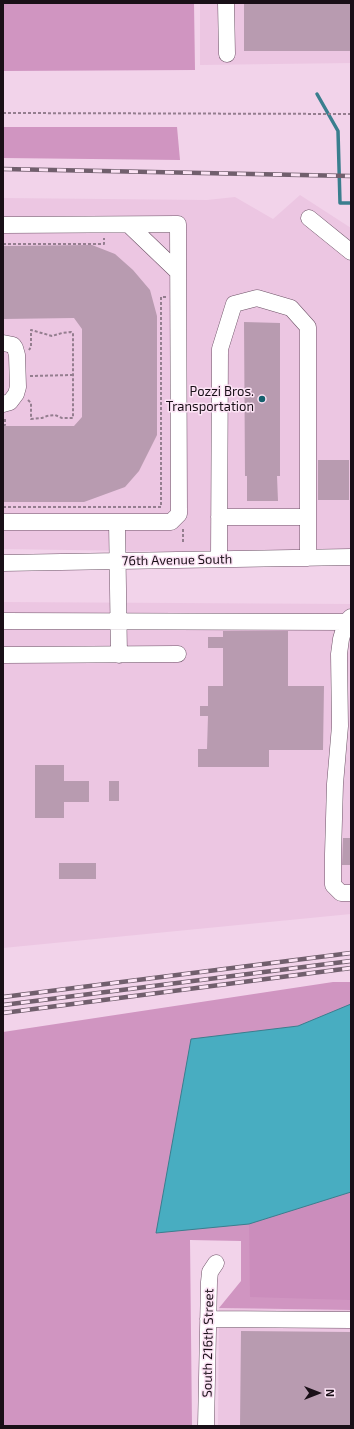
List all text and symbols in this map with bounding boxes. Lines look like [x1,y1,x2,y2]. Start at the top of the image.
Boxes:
place label: Pozzi Bros. Transportation [166,384,254,415]
marker: Pozzi Bros. Transportation [257,394,267,404]
street label: 76th Avenue South [122,551,232,569]
street label: South 216th Street [199,1288,217,1398]
north arrow [298,1373,338,1413]
text: N [324,1389,337,1397]

